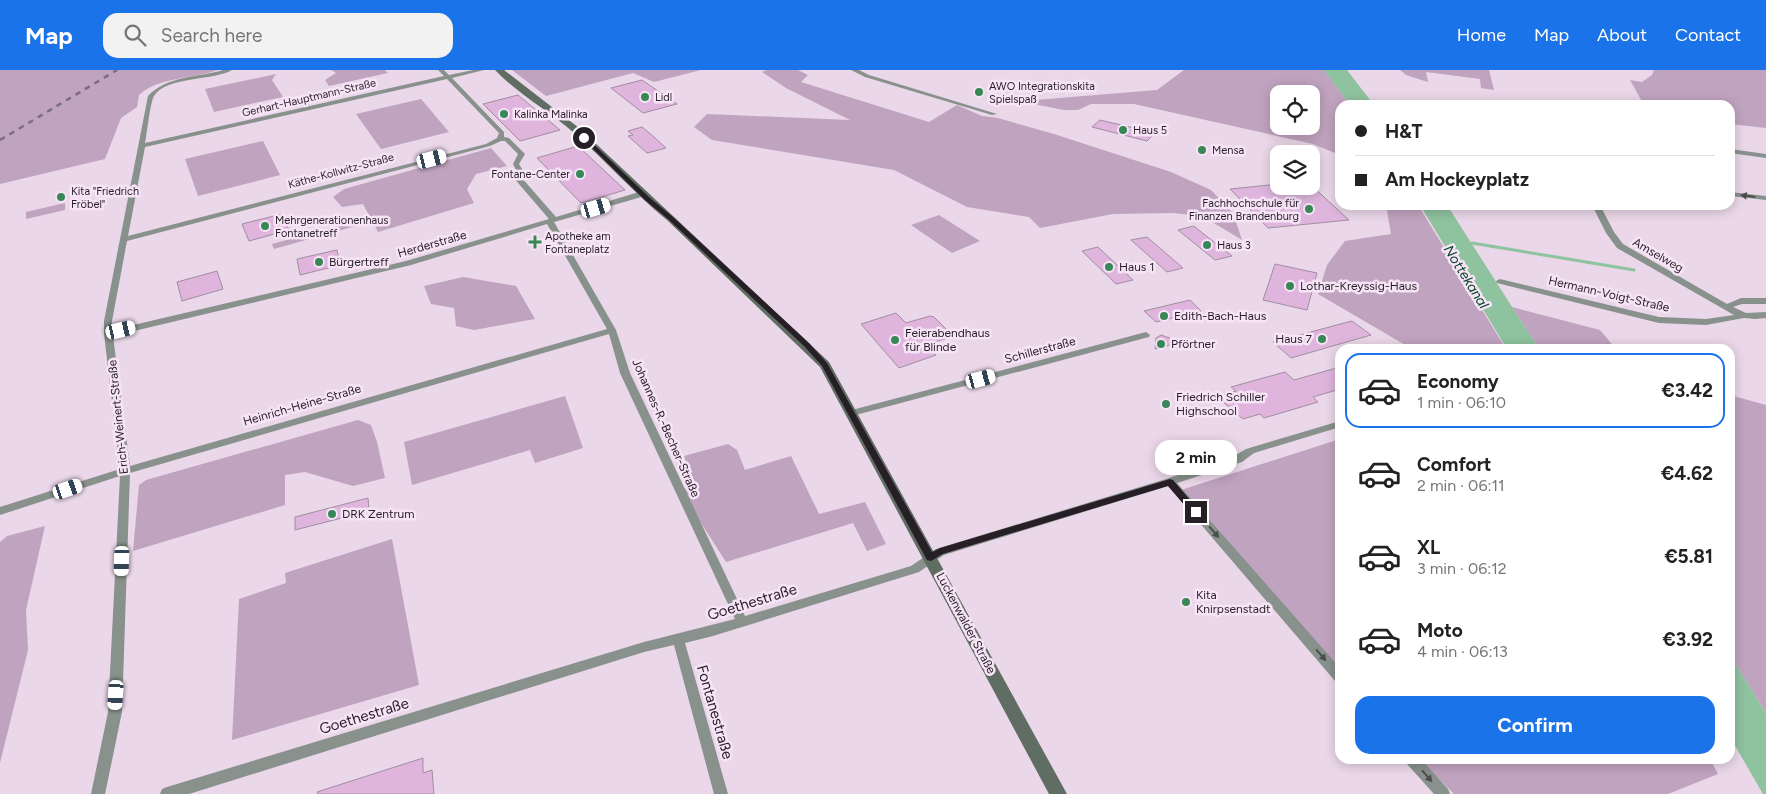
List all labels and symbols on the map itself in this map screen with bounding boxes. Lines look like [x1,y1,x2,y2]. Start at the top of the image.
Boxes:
street label: Gerhart-Hauptmann-Straße [241,76,377,120]
place label: AWO Integrationskita Spielspaß [989,80,1095,106]
marker: AWO Integrationskita Spielspaß [973,86,985,98]
marker: Lidl [639,91,651,103]
place label: Lidl [655,91,672,104]
marker: Kalinka Malinka [498,108,510,120]
place label: Kalinka Malinka [514,108,588,121]
marker: Haus 5 [1117,124,1129,136]
place label: Haus 5 [1133,124,1167,137]
route start [573,127,595,149]
marker: Mensa [1196,144,1208,156]
place label: Mensa [1212,144,1244,157]
car [415,148,448,170]
street label: Käthe-Kollwitz-Straße [287,151,395,191]
place label: Fontane-Center [491,168,570,181]
marker: Fontane-Center [574,168,586,180]
place label: Kita "Friedrich Fröbel" [71,185,139,211]
marker: Kita "Friedrich Fröbel" [55,191,67,203]
one-way arrow [1740,192,1756,200]
car [579,197,612,219]
place label: Fachhochschule für Finanzen Brandenburg [1189,197,1299,223]
marker: Fachhochschule für Finanzen Brandenburg [1303,203,1315,215]
place label: Mehrgenerationenhaus Fontanetreff [275,214,389,240]
marker: Mehrgenerationenhaus Fontanetreff [259,220,271,232]
street label: Herderstraße [396,227,468,260]
place label: Apotheke am Fontaneplatz [545,230,611,256]
street label: Amselweg [1630,235,1686,275]
marker: Apotheke am Fontaneplatz [529,236,541,248]
marker: Haus 3 [1201,239,1213,251]
place label: Haus 3 [1217,239,1251,252]
water label: Nottekanal [1440,242,1493,313]
place label: Bürgertreff [329,255,389,269]
marker: Bürgertreff [313,256,325,268]
place label: Haus 1 [1119,260,1154,274]
marker: Haus 1 [1103,261,1115,273]
street label: Hermann-Voigt-Straße [1547,273,1671,315]
place label: Lothar-Kreyssig-Haus [1300,279,1418,293]
marker: Lothar-Kreyssig-Haus [1284,280,1296,292]
place label: Edith-Bach-Haus [1174,309,1267,323]
marker: Edith-Bach-Haus [1158,310,1170,322]
car [104,319,137,341]
place label: Feierabendhaus für Blinde [905,326,990,354]
place label: Haus 7 [1275,332,1313,346]
marker: Haus 7 [1316,333,1328,345]
marker: Feierabendhaus für Blinde [889,334,901,346]
street label: Schillerstraße [1003,334,1077,366]
place label: Pförtner [1171,337,1215,351]
marker: Pförtner [1155,338,1167,350]
street label: Johannes-R.-Becher-Straße [629,357,703,500]
street label: Erich-Weinert-Straße [105,359,131,475]
car [964,368,997,390]
street label: Heinrich-Heine-Straße [241,381,363,429]
place label: Friedrich Schiller Highschool [1176,390,1265,418]
marker: Friedrich Schiller Highschool [1160,398,1172,410]
callout: 2 min [1155,440,1237,474]
car [51,477,84,501]
route end [1185,501,1207,523]
place label: DRK Zentrum [342,507,415,521]
marker: DRK Zentrum [326,508,338,520]
one-way arrow [1208,526,1219,539]
car [113,546,130,576]
street label: Luckenwalder Straße [933,570,999,676]
street label: Goethestraße [705,580,799,624]
place label: Kita Knirpsenstadt [1196,588,1271,616]
marker: Kita Knirpsenstadt [1180,596,1192,608]
one-way arrow [1315,648,1326,661]
street label: Fontanestraße [693,663,737,761]
car [107,680,124,710]
street label: Goethestraße [317,694,411,738]
one-way arrow [1422,770,1433,783]

